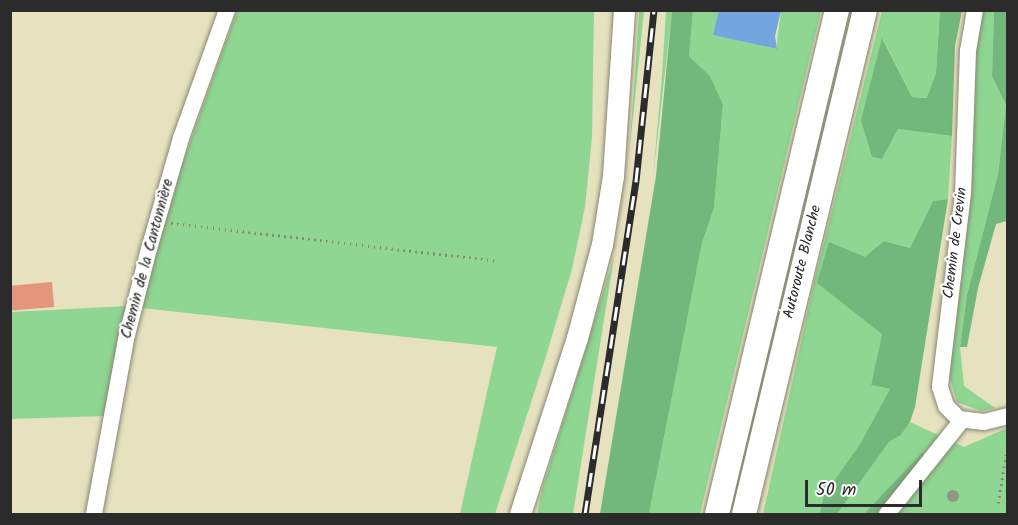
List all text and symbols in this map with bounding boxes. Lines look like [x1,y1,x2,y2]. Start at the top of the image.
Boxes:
street label: Chemin de la Cantonnière [118,177,178,341]
street label: Chemin de Crevin [940,186,972,300]
street label: Autoroute Blanche [780,203,826,321]
scale bar [808,468,925,506]
text: 50 m [816,476,856,505]

